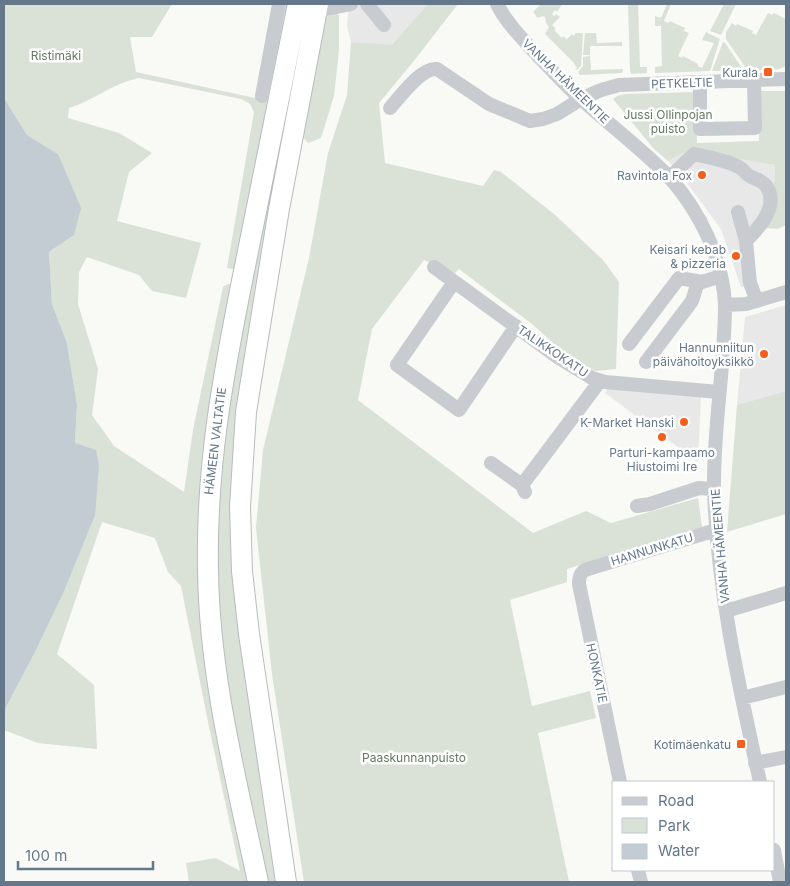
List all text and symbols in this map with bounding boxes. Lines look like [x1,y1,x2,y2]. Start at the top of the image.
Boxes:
street label: VANHA HÄMEENTIE [519,36,613,126]
park label: Ristimäki [31,48,81,63]
place label: Kurala [722,65,758,80]
marker: Kurala [762,66,774,78]
street label: PETKELTIE [651,74,713,92]
park label: Jussi Ollinpojan puisto [623,107,713,136]
place label: Ravintola Fox [617,168,692,183]
marker: Ravintola Fox [696,169,708,181]
place label: Keisari kebab & pizzeria [650,242,726,271]
marker: Keisari kebab & pizzeria [730,250,742,262]
street label: TALIKKOKATU [515,322,591,380]
place label: Hannunniitun päivähoitoyksikkö [653,340,754,369]
marker: Hannunniitun päivähoitoyksikkö [758,348,770,360]
street label: HÄMEEN VALTATIE [201,386,229,496]
place label: K-Market Hanski [580,415,674,430]
marker: K-Market Hanski [678,416,690,428]
marker: Parturi-kampaamo Hiustoimi Ire [656,431,668,443]
place label: Parturi-kampaamo Hiustoimi Ire [609,445,715,474]
street label: VANHA HÄMEENTIE [708,488,732,604]
street label: HANNUNKATU [609,529,695,569]
street label: HONKATIE [583,642,611,704]
place label: Kotimäenkatu [654,737,731,752]
marker: Kotimäenkatu [735,738,747,750]
park label: Paaskunnanpuisto [362,750,466,765]
legend [612,781,775,871]
text: Road [658,791,694,810]
text: Park [658,816,691,835]
scale bar [18,838,152,870]
text: Water [658,841,700,860]
text: 100 m [25,846,67,865]

